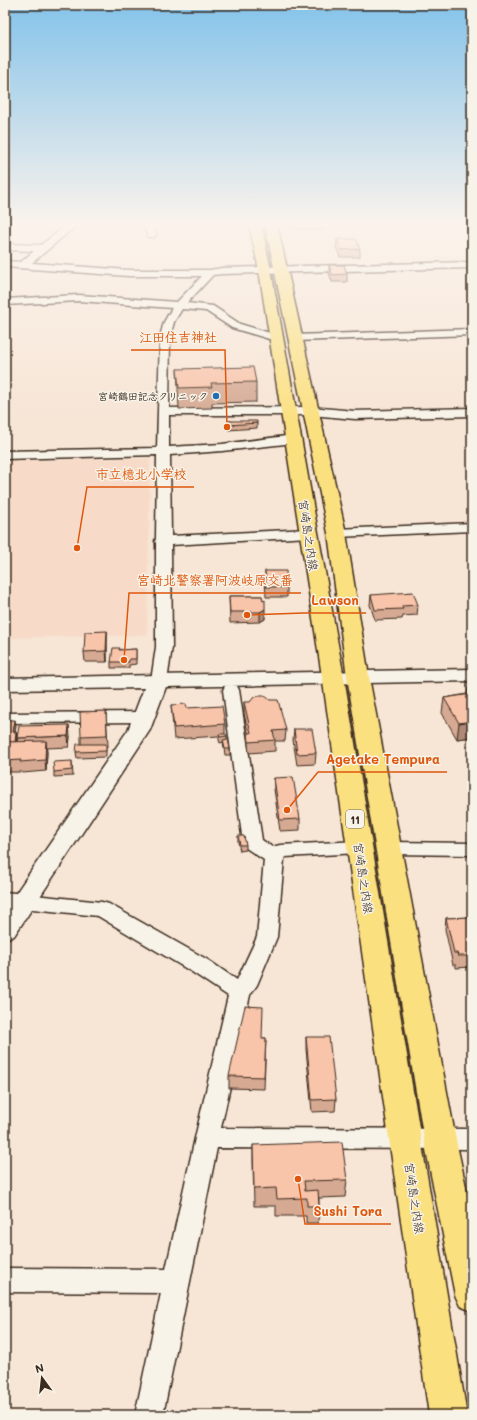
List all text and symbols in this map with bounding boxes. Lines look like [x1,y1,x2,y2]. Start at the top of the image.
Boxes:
callout: 江田住吉神社 [131,325,225,350]
text: 江田住吉神社 [139,328,217,345]
place label: 宮崎鶴田記念クリニック [98,389,208,403]
marker: 宮崎鶴田記念クリニック [211,391,221,401]
callout: 市立檍北小学校 [87,462,194,487]
text: 市立檍北小学校 [95,465,187,482]
street label: 宮崎島之内線 [295,498,323,572]
callout: 宮崎北警察署阿波岐原交番 [129,568,301,593]
text: 宮崎北警察署阿波岐原交番 [137,571,293,588]
callout: Lawson [303,588,366,613]
text: Lawson [311,591,359,608]
callout: Agetake Tempura [318,747,447,772]
text: Agetake Tempura [326,750,440,767]
road number: 11 [346,810,364,828]
street label: 宮崎島之内線 [350,841,378,915]
street label: 宮崎島之内線 [401,1161,429,1235]
callout: Sushi Tora [305,1199,391,1224]
text: Sushi Tora [313,1202,383,1219]
north arrow [22,1358,62,1398]
text: N [33,1360,45,1376]

